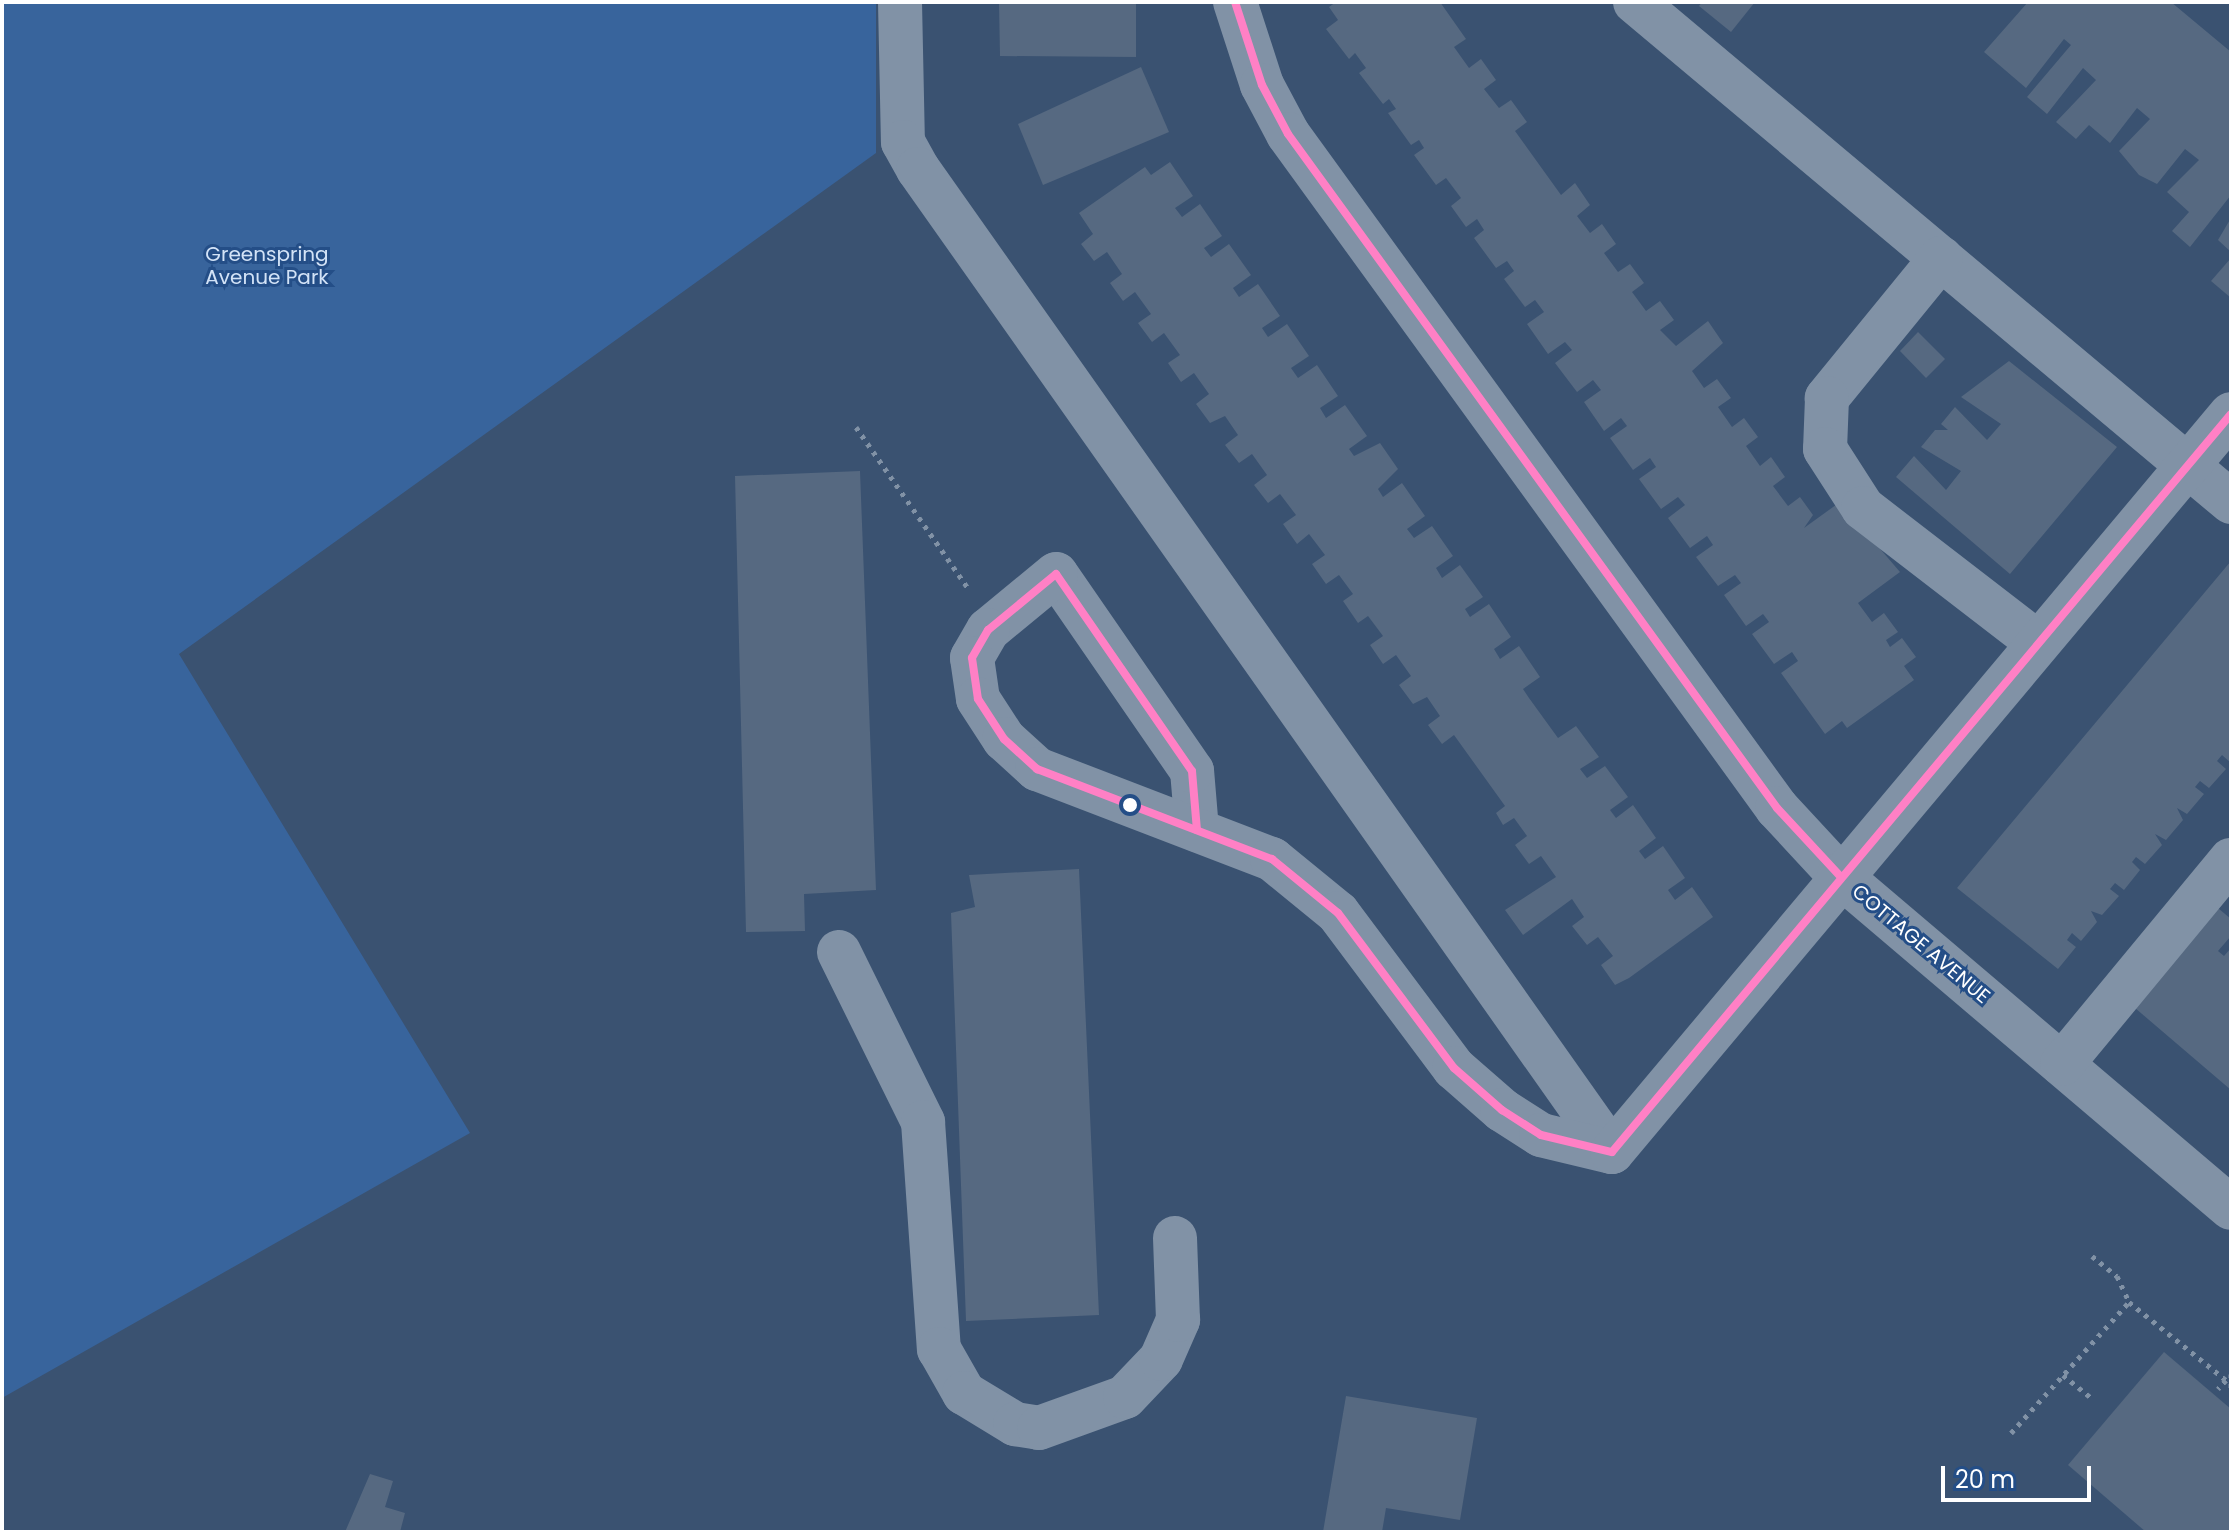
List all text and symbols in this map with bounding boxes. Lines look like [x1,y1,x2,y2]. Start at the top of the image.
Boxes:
park label: Greenspring Avenue Park [205,243,329,290]
unlabelled marker [1122,797,1138,813]
street label: COTTAGE AVENUE [1847,879,1995,1009]
scale bar [1945,1450,2095,1500]
text: 20 m [1955,1463,2015,1496]

